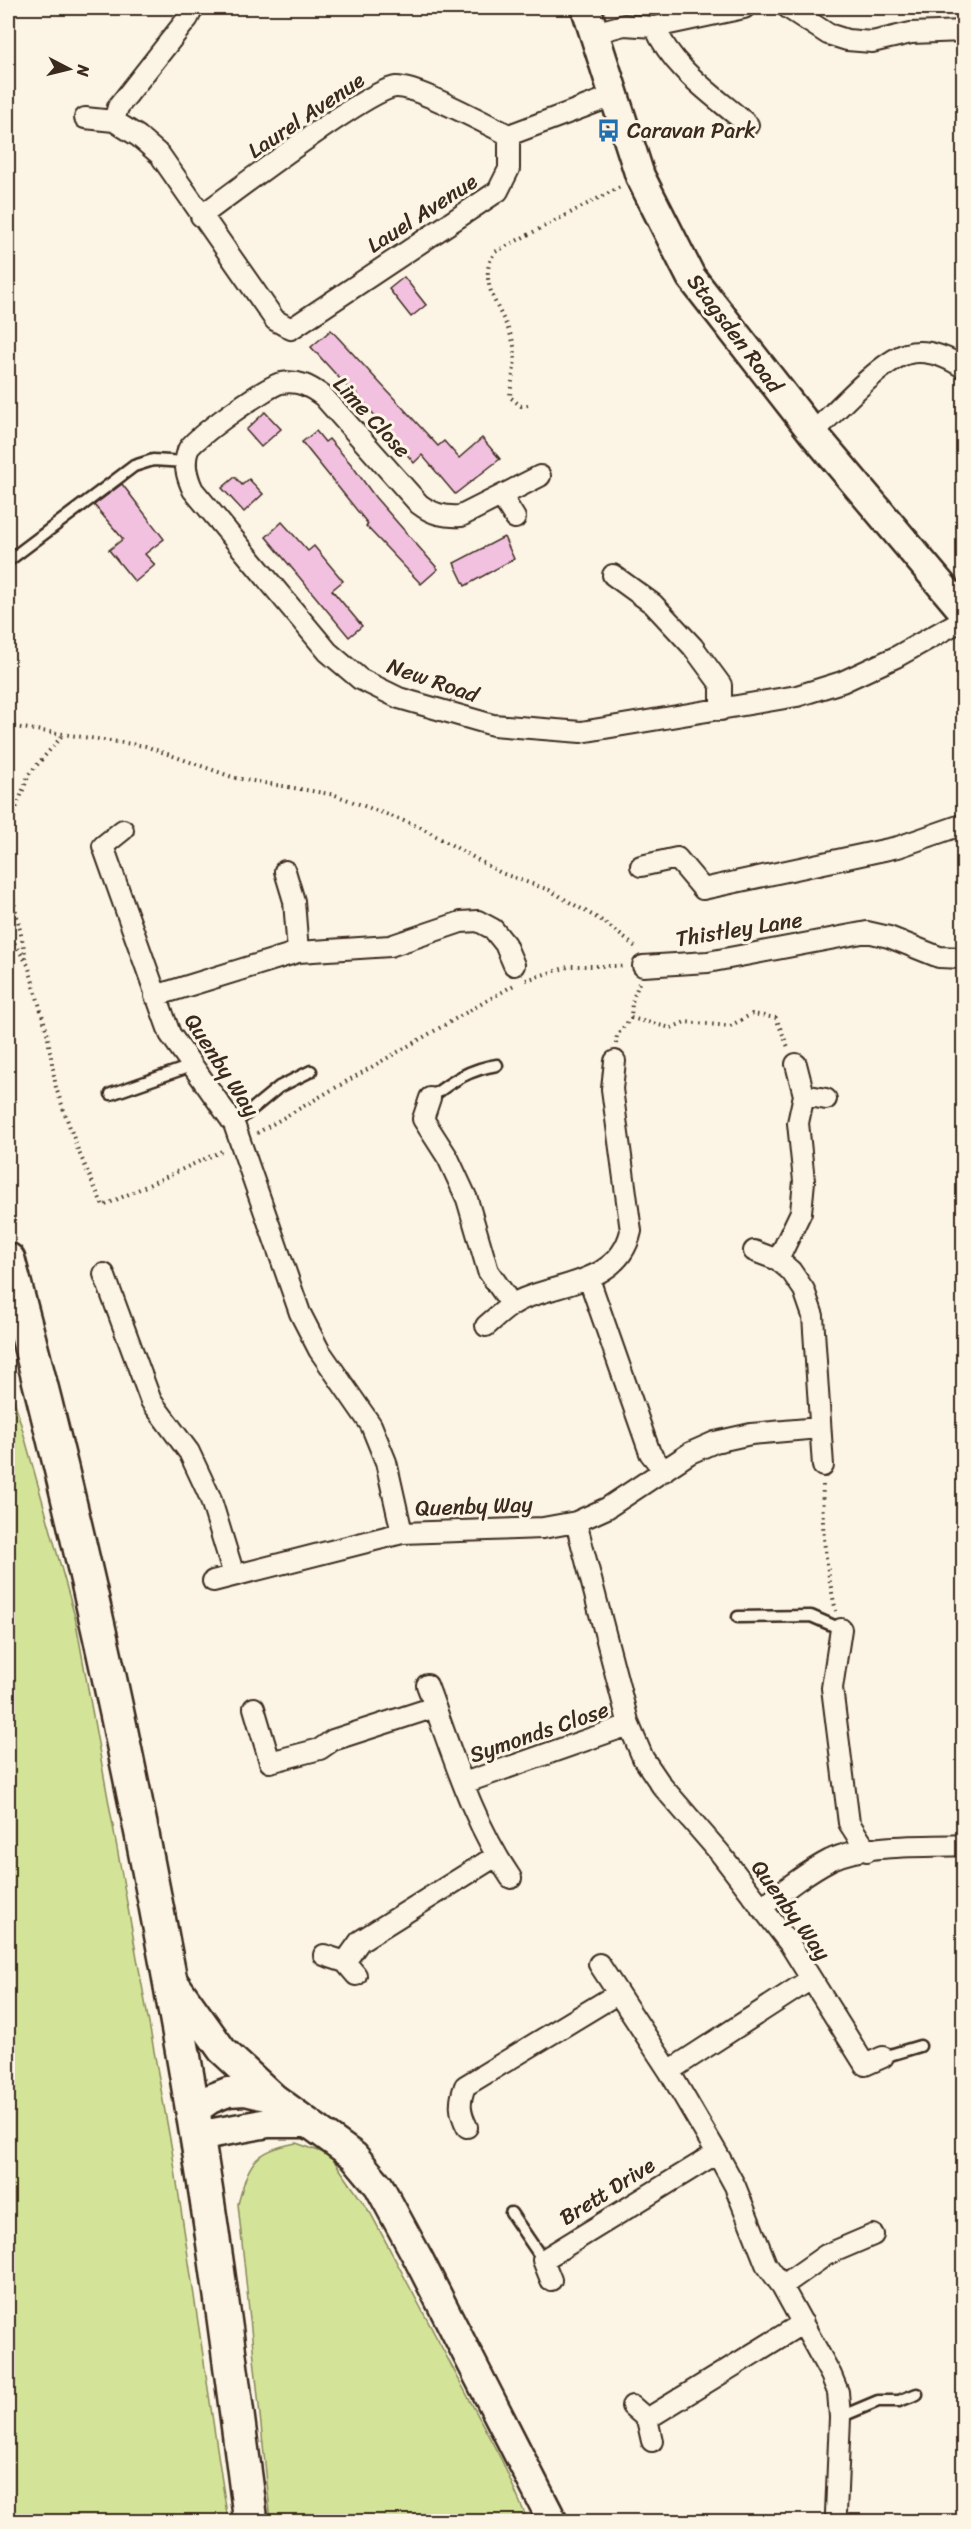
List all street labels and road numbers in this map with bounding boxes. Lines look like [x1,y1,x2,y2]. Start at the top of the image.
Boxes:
street label: Laurel Avenue [239,61,373,169]
street label: Lauel Avenue [359,162,486,264]
street label: Stagsden Road [677,265,794,403]
street label: Lime Close [323,367,421,467]
street label: New Road [382,646,485,714]
street label: Thistley Lane [673,900,805,958]
street label: Quenby Way [174,1005,271,1125]
street label: Quenby Way [415,1484,534,1528]
street label: Symonds Close [464,1690,614,1774]
street label: Quenby Way [741,1851,842,1969]
street label: Brett Drive [551,2146,663,2236]

